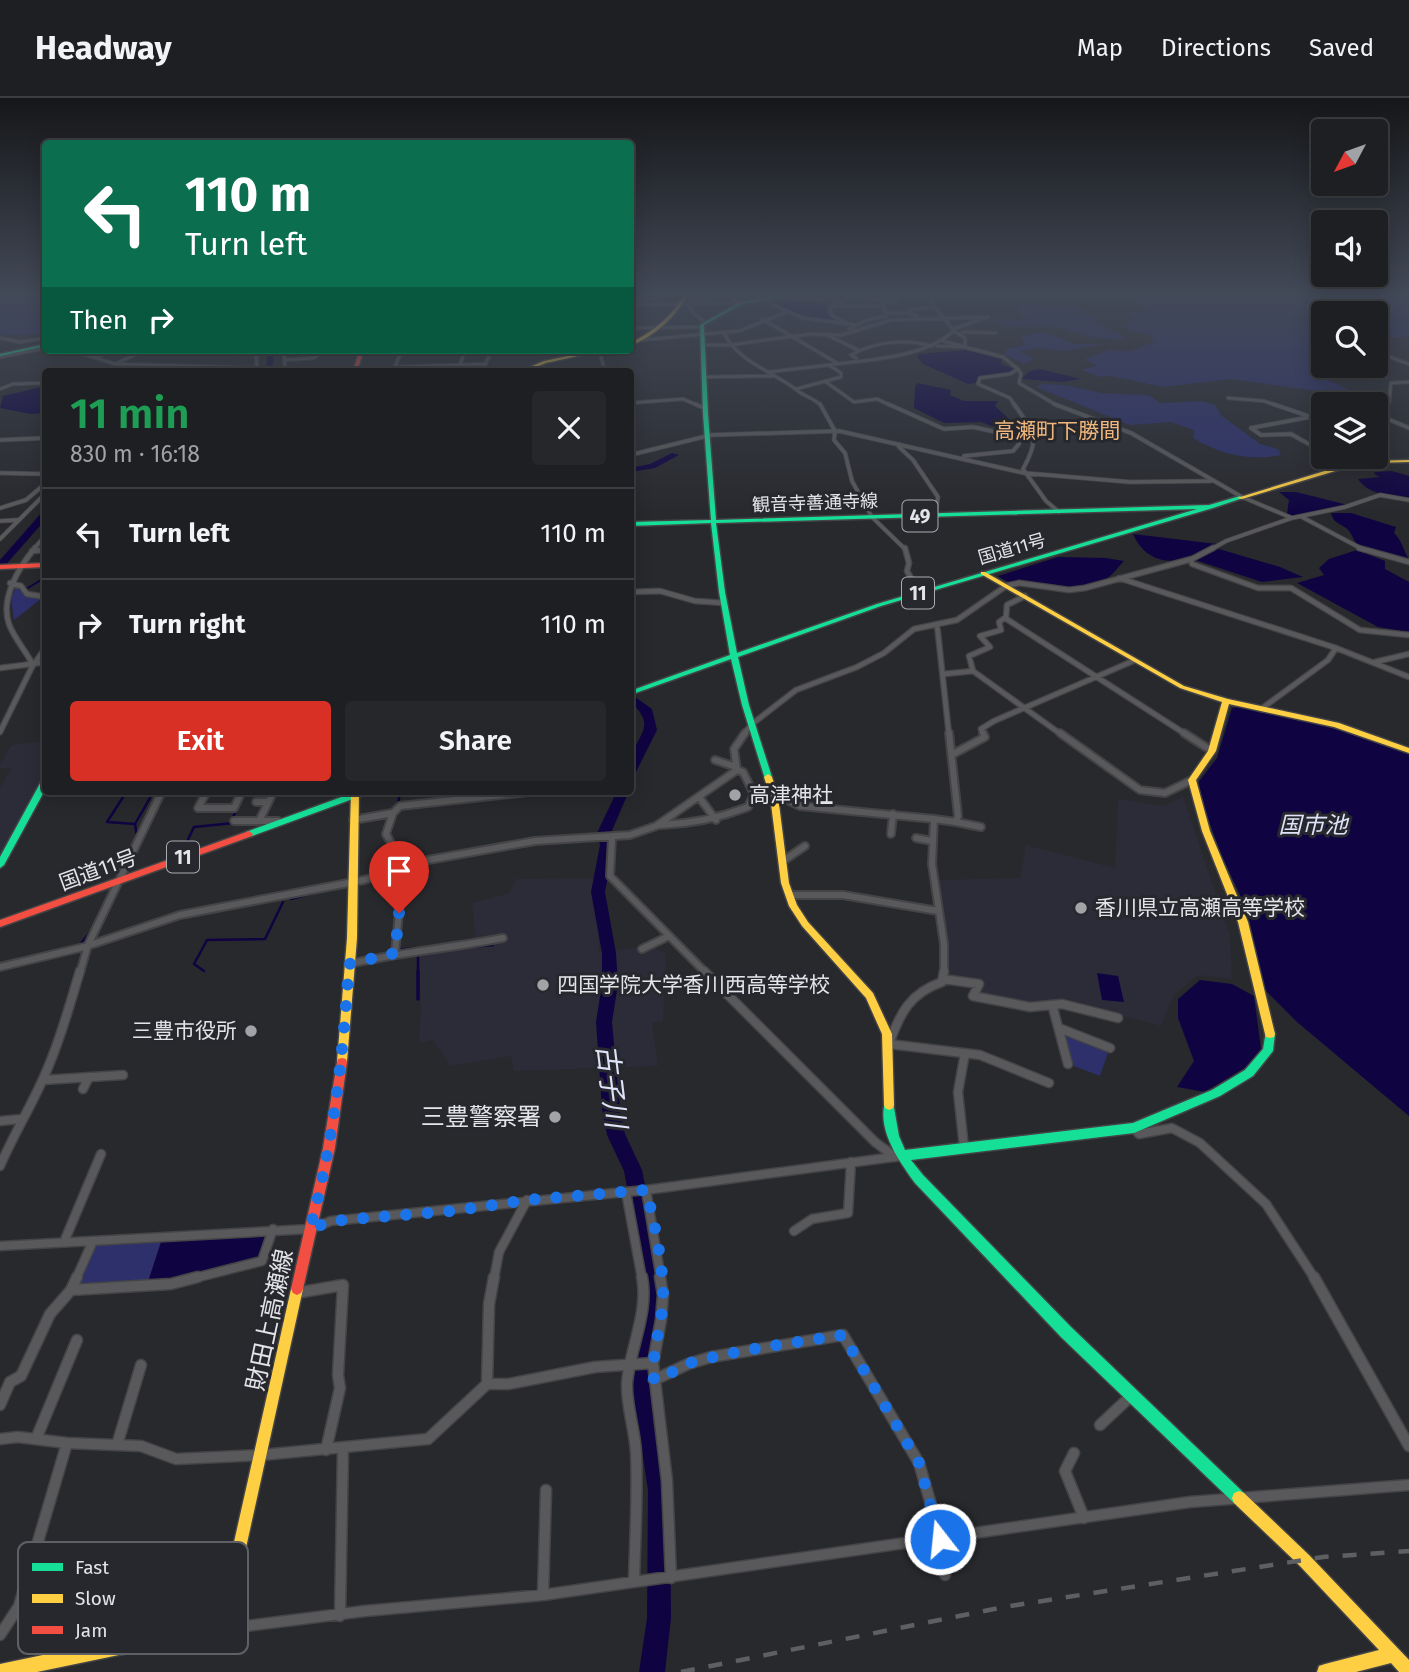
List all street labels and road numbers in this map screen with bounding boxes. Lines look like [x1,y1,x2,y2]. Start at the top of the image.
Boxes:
street label: 観音寺善通寺線 [752,490,878,516]
road number: 49 [902,500,937,532]
street label: 国道11号 [976,529,1048,569]
road number: 11 [902,578,934,608]
road number: 11 [167,842,199,872]
street label: 国道11号 [56,844,140,896]
street label: 財田上高瀬線 [241,1247,299,1393]

